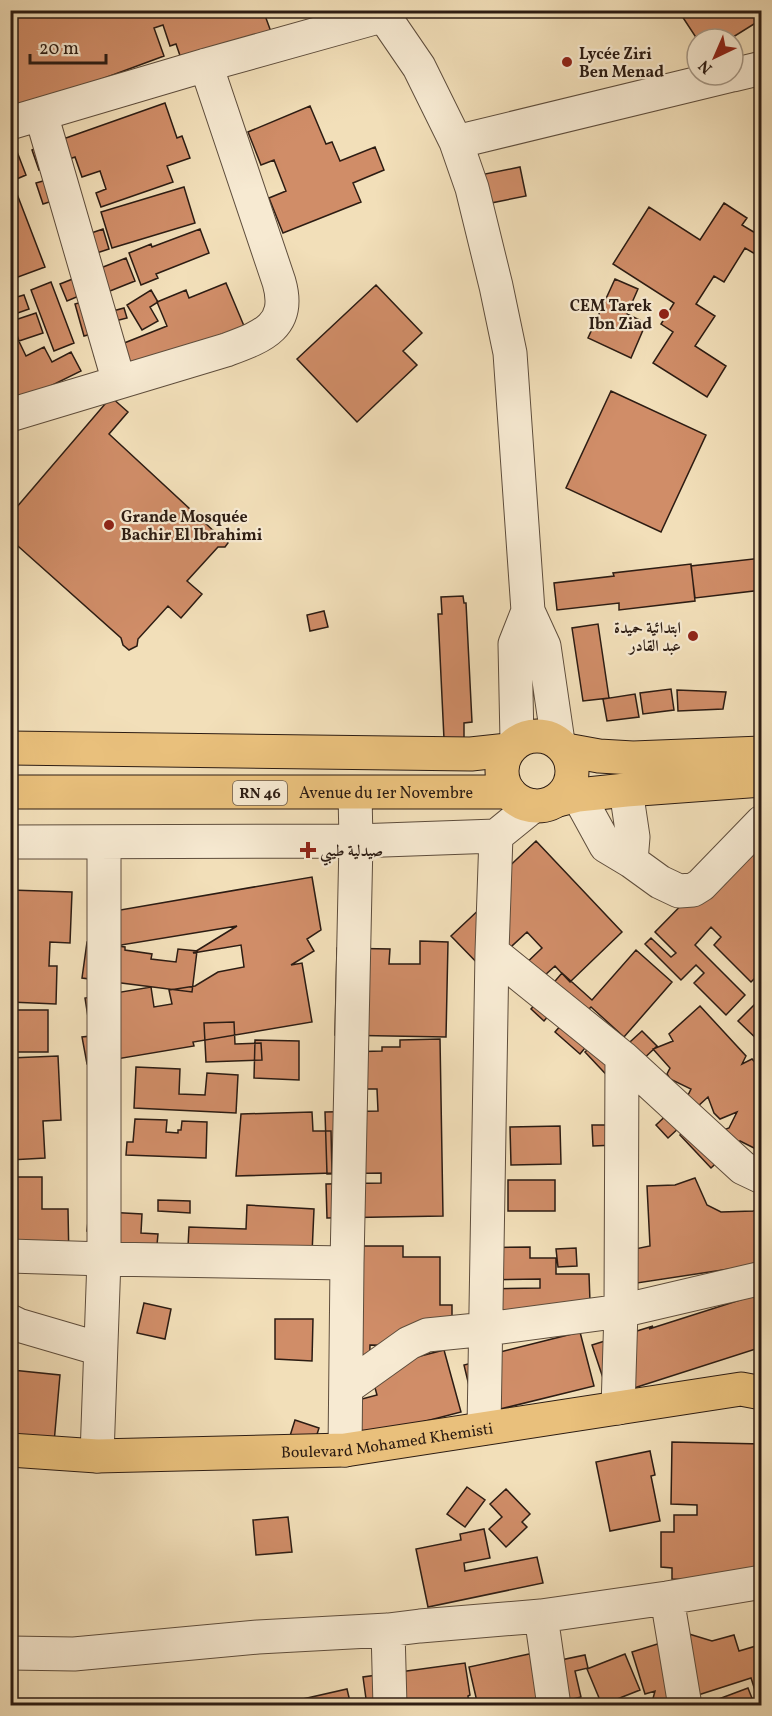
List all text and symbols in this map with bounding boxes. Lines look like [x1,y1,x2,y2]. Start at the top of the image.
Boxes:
scale bar [30,27,106,65]
north arrow [685,27,745,87]
text: 20 m [39,37,79,62]
place label: Lycée Ziri Ben Menad [579,44,664,84]
text: N [694,54,718,78]
marker: Lycée Ziri Ben Menad [560,55,574,69]
place label: CEM Tarek Ibn Ziad [570,296,652,336]
marker: CEM Tarek Ibn Ziad [657,307,671,321]
place label: Grande Mosquée Bachir El Ibrahimi [121,507,263,547]
marker: Grande Mosquée Bachir El Ibrahimi [102,518,116,532]
place label: ابتدائية حميدة عبد القادر [614,618,681,658]
marker: ابتدائية حميدة عبد القادر [686,629,700,643]
road number: RN 46 [233,781,287,805]
street label: Avenue du 1er Novembre [299,783,473,805]
place label: صيدلية طيبي [320,841,383,866]
marker: صيدلية طيبي [301,843,315,857]
street label: Boulevard Mohamed Khemisti [281,1418,495,1465]

